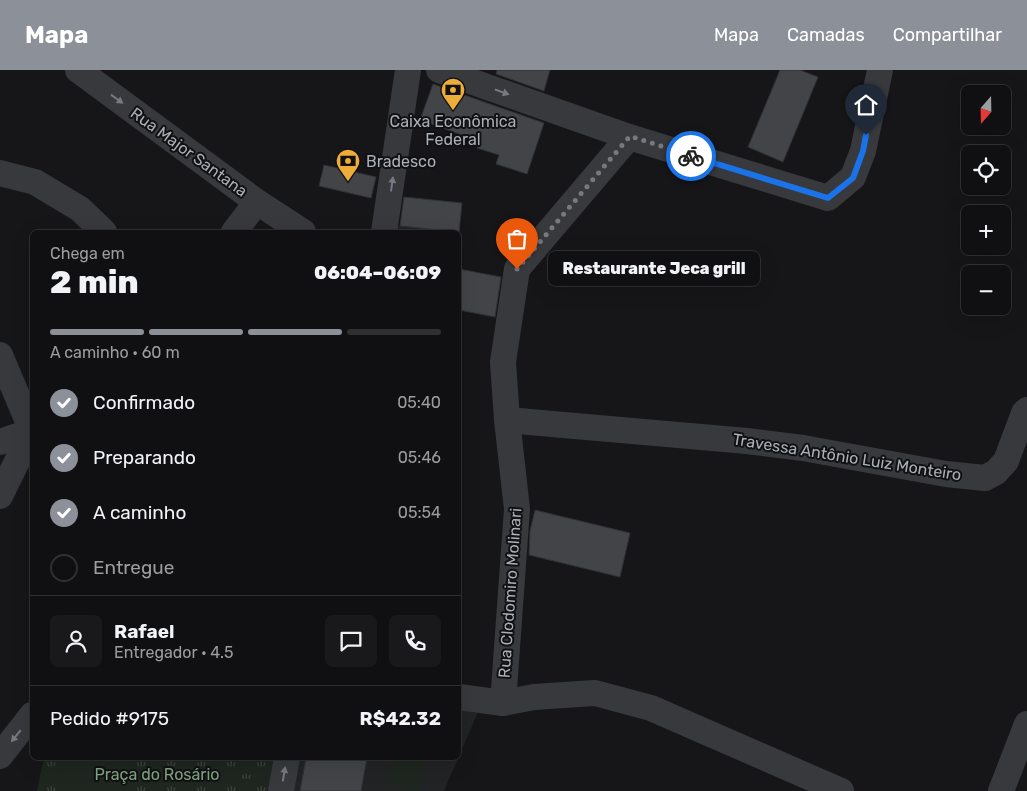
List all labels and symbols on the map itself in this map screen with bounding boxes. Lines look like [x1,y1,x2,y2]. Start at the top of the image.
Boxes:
bank icon: Caixa Econômica Federal [440,77,466,111]
pin [845,84,887,135]
north arrow [961,85,1011,135]
one-way arrow [494,89,509,96]
one-way arrow [110,94,124,104]
street label: Rua Major Santana [127,103,251,201]
place label: Caixa Econômica Federal [390,112,516,149]
courier [666,131,716,181]
bank icon: Bradesco [335,148,361,182]
place label: Bradesco [366,152,436,171]
one-way arrow [388,176,396,192]
pin [496,218,538,269]
callout: Restaurante Jeca grill [547,252,760,286]
street label: Travessa Antônio Luiz Monteiro [731,430,963,484]
street label: Rua Clodomiro Molinari [495,507,525,679]
one-way arrow [11,729,22,742]
park label: Praça do Rosário [95,765,219,784]
one-way arrow [280,766,288,782]

